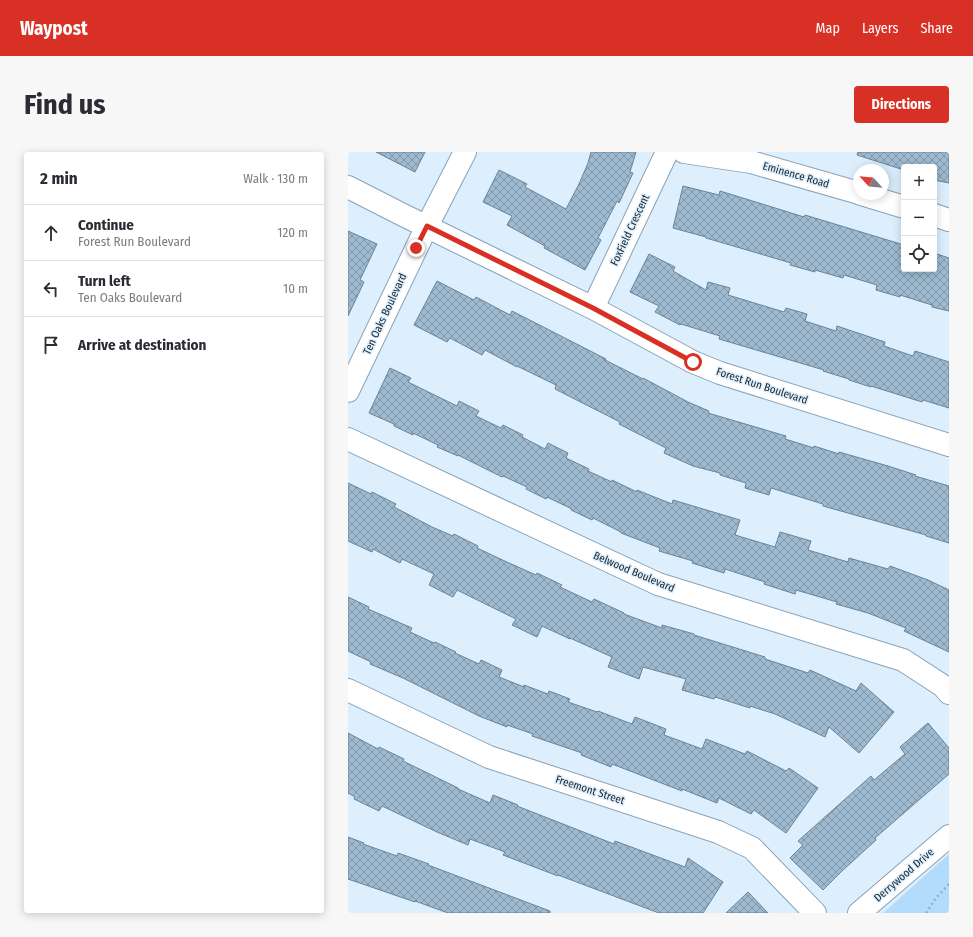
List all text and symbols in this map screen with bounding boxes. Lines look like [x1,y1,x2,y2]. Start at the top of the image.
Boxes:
text: Waypost [20,17,88,40]
text: Map [816,20,840,37]
text: Layers [862,20,898,37]
text: Share [920,20,953,37]
button: Directions [854,86,949,123]
text: Find us [24,88,106,121]
street label: Eminence Road [761,159,831,191]
north arrow [853,164,889,200]
map controls [901,164,937,272]
button: + [901,164,937,200]
text: 2 min [40,168,78,189]
text: Walk · 130 m [243,171,308,186]
street label: FoxField Crescent [608,192,652,268]
button: − [901,200,937,236]
text: Continue [78,216,134,234]
icon: ahead [40,222,62,244]
text: 120 m [277,225,308,240]
text: Forest Run Boulevard [78,234,191,249]
button: locate [901,236,937,272]
route end [407,239,425,257]
street label: Ten Oaks Boulevard [360,271,410,357]
text: Turn left [78,272,131,290]
icon: left [40,278,62,300]
text: 10 m [283,281,308,296]
text: Ten Oaks Boulevard [78,290,182,305]
icon: arrive [40,334,62,356]
text: Arrive at destination [78,336,206,354]
route start [684,353,702,371]
street label: Forest Run Boulevard [715,365,809,407]
street label: Belwood Boulevard [591,549,677,595]
street label: Freemont Street [554,773,627,807]
street label: Derrywood Drive [871,846,937,904]

